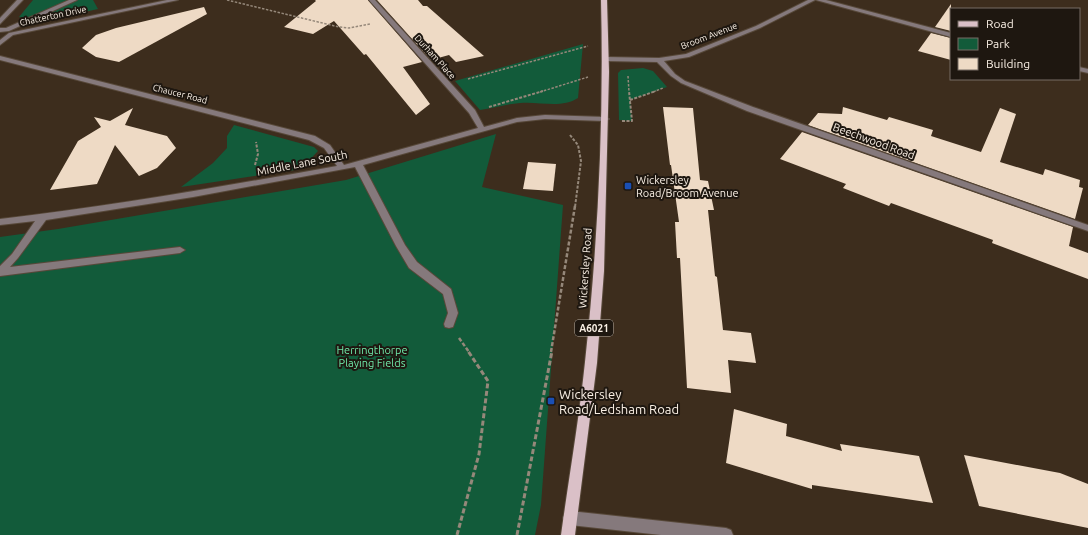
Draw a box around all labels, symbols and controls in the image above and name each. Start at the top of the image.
street label: Chatterton Drive [19,4,87,28]
legend [950,8,1080,80]
text: Road [986,17,1014,30]
street label: Broom Avenue [679,21,739,51]
street label: Durham Place [413,33,457,81]
text: Park [986,37,1010,50]
text: Building [986,57,1030,70]
street label: Chaucer Road [152,82,208,106]
street label: Beechwood Road [831,121,917,161]
street label: Middle Lane South [256,148,348,178]
place label: Wickersley Road/Broom Avenue [636,174,739,199]
marker: Wickersley Road/Broom Avenue [623,181,633,191]
street label: Wickersley Road [576,227,594,309]
road number: A6021 [575,320,613,336]
park label: Herringthorpe Playing Fields [336,344,408,369]
place label: Wickersley Road/Ledsham Road [559,387,679,416]
marker: Wickersley Road/Ledsham Road [546,396,556,406]

